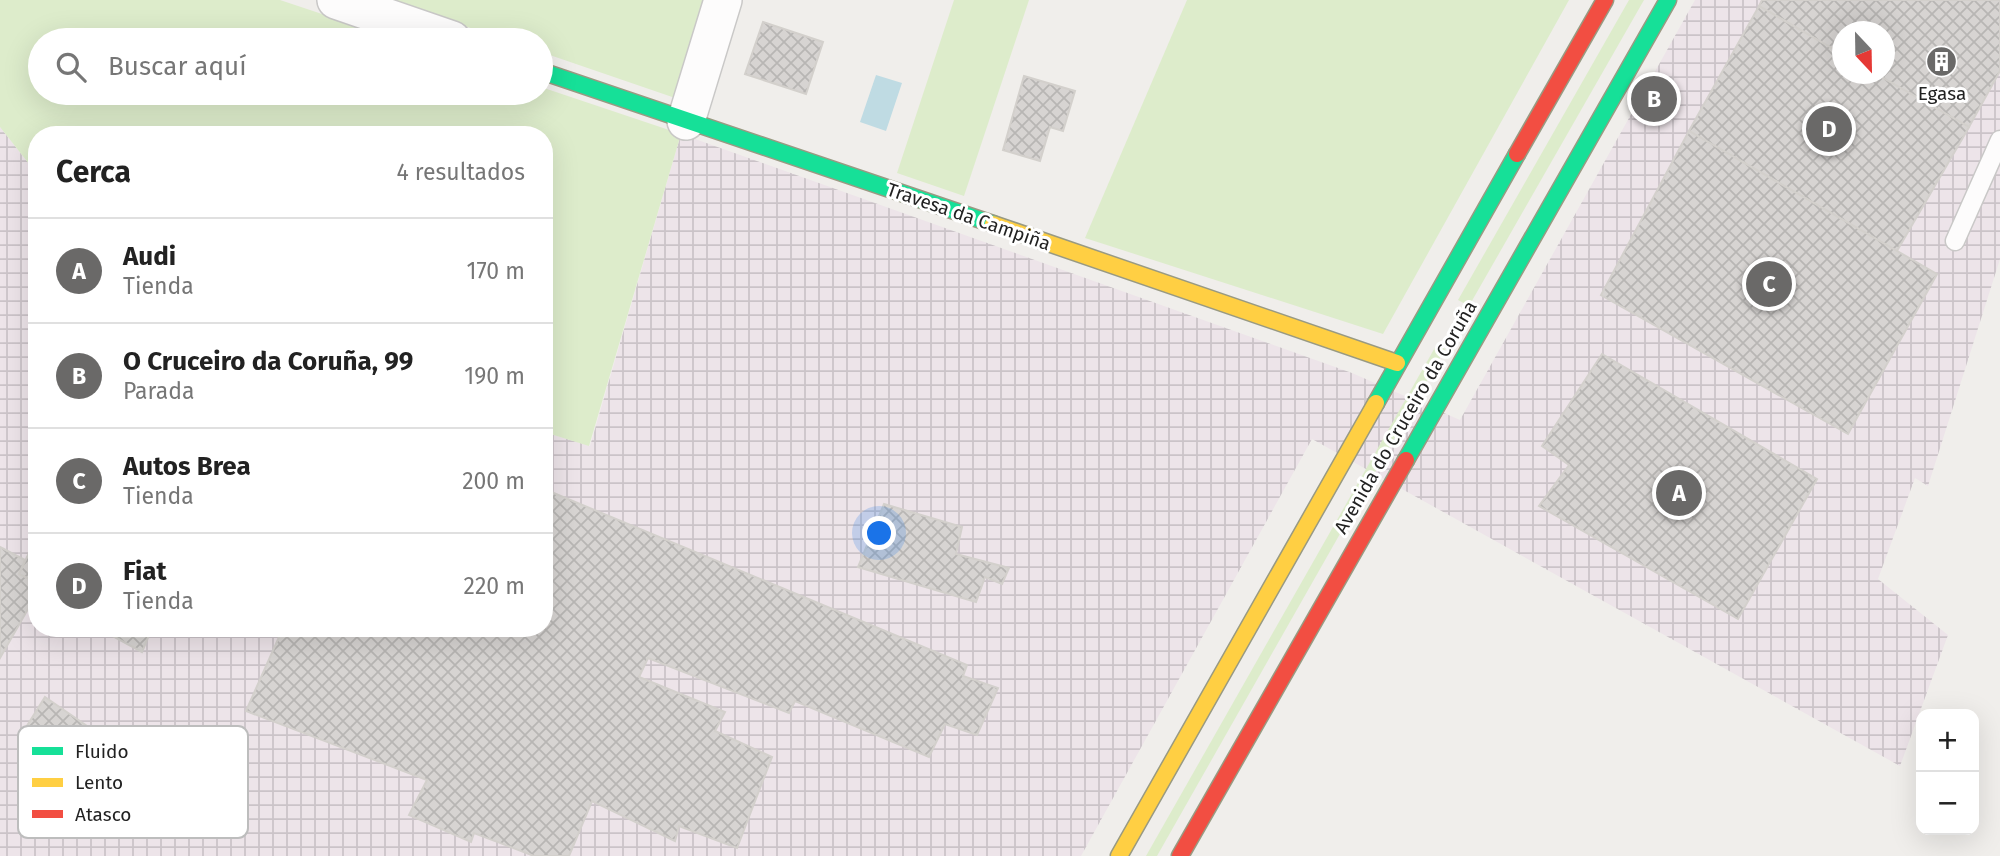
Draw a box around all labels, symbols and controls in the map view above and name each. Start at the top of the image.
north arrow [1832,21,1895,84]
search box [28,28,553,105]
building icon: Egasa [1925,45,1959,79]
icon: search [52,48,90,86]
text: Buscar aquí [108,51,246,82]
pin: B [1631,73,1677,125]
place label: Egasa [1918,82,1966,105]
pin: D [1806,103,1852,155]
text: Cerca [56,154,131,190]
text: 4 resultados [396,158,525,186]
street label: Travesa da Campiña [884,178,1054,255]
text: Audi [123,241,176,272]
text: A [72,257,86,285]
text: 170 m [466,257,525,285]
pin: C [1746,258,1792,310]
text: Tienda [123,272,194,300]
street label: Avenida do Cruceiro da Coruña [1329,297,1482,538]
text: O Cruceiro da Coruña, 99 [123,346,413,377]
text: B [72,362,86,390]
text: 190 m [464,362,525,390]
text: Parada [123,377,194,405]
text: Autos Brea [123,451,251,482]
text: C [72,467,86,495]
text: 200 m [462,467,525,495]
pin: A [1656,467,1702,519]
text: Tienda [123,482,194,510]
your location [862,516,896,550]
text: Fiat [123,556,167,587]
text: D [72,572,86,600]
text: 220 m [464,572,525,600]
text: Tienda [123,587,194,615]
map controls [1916,709,1979,835]
button: + [1916,709,1979,772]
legend [18,726,248,838]
text: Fluido [75,740,129,763]
text: Lento [75,771,123,794]
button: − [1916,772,1979,835]
text: Atasco [75,803,131,826]

